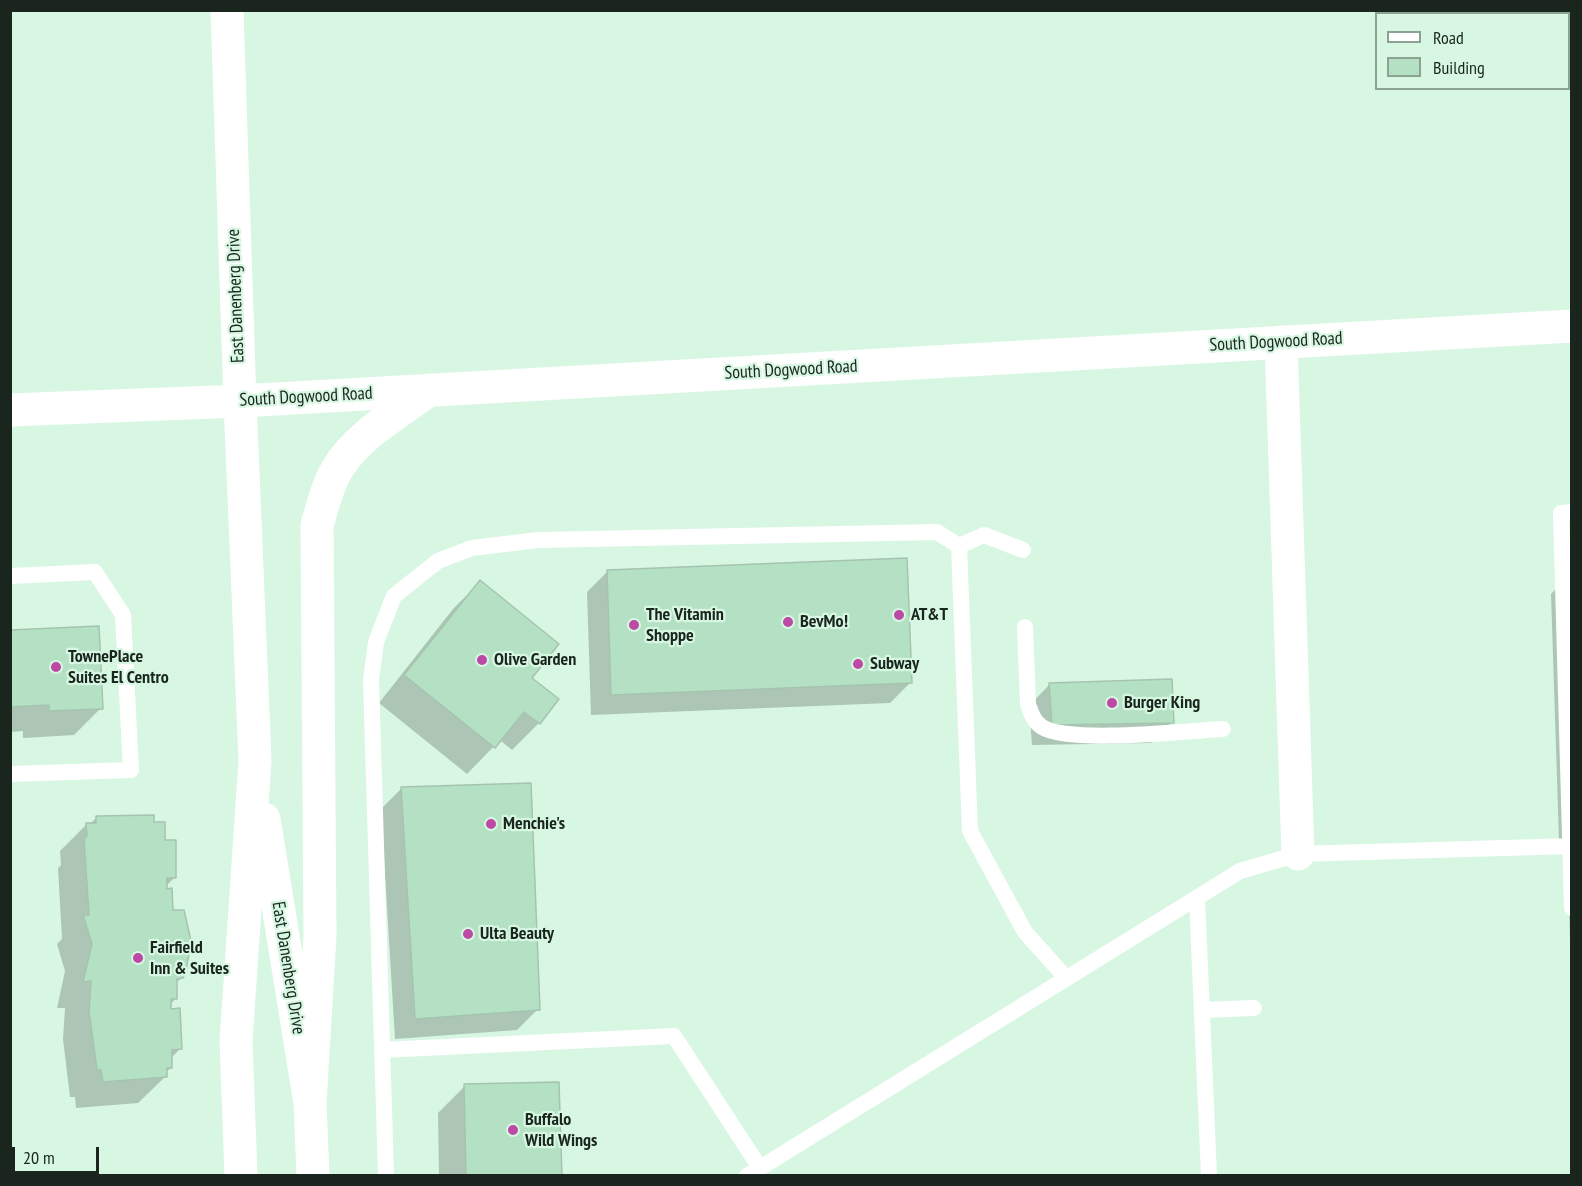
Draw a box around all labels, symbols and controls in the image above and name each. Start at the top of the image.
legend [1375,12,1570,90]
text: Road [1433,26,1464,49]
text: Building [1433,56,1485,79]
street label: East Danenberg Drive [223,229,249,363]
street label: South Dogwood Road [1209,328,1343,356]
street label: South Dogwood Road [724,356,858,384]
street label: South Dogwood Road [239,383,373,411]
place label: The Vitamin Shoppe [646,604,724,646]
place label: AT&T [911,604,948,626]
marker: AT&T [892,608,906,622]
place label: BevMo! [800,611,848,633]
marker: BevMo! [781,615,795,629]
marker: The Vitamin Shoppe [627,618,641,632]
place label: TownePlace Suites El Centro [68,646,169,688]
place label: Olive Garden [494,649,576,671]
marker: Olive Garden [475,653,489,667]
place label: Subway [870,653,919,675]
marker: Subway [851,657,865,671]
marker: TownePlace Suites El Centro [49,660,63,674]
place label: Burger King [1124,692,1200,714]
marker: Burger King [1105,696,1119,710]
place label: Menchie's [503,813,565,835]
marker: Menchie's [484,817,498,831]
street label: East Danenberg Drive [267,900,309,1036]
place label: Ulta Beauty [480,923,554,945]
marker: Ulta Beauty [461,927,475,941]
place label: Fairfield Inn & Suites [150,937,229,980]
marker: Fairfield Inn & Suites [131,951,145,965]
place label: Buffalo Wild Wings [525,1109,597,1152]
marker: Buffalo Wild Wings [506,1123,520,1137]
scale bar [15,1135,102,1173]
text: 20 m [23,1146,55,1169]

